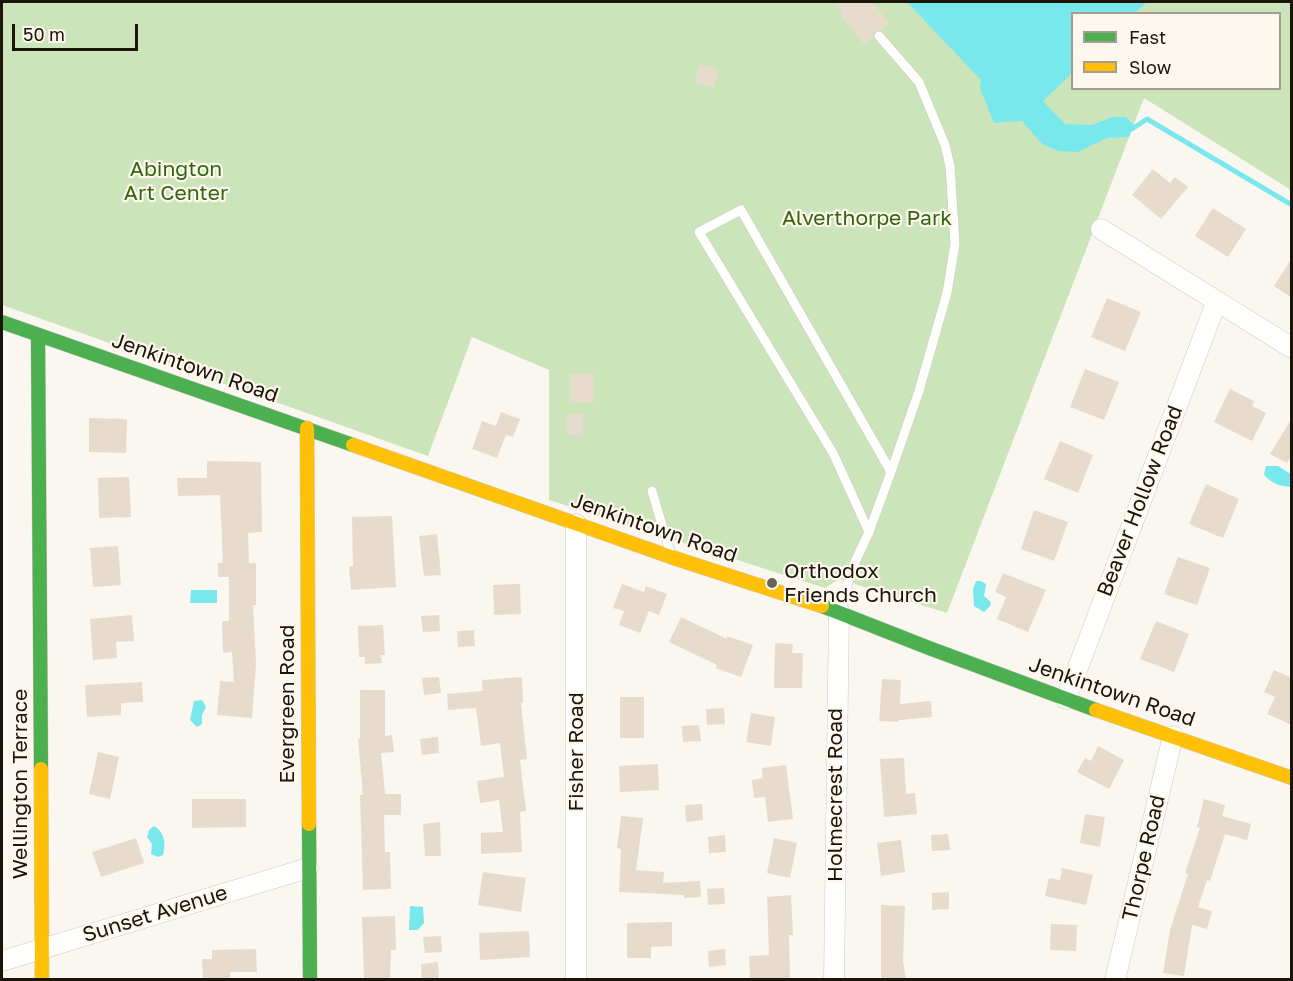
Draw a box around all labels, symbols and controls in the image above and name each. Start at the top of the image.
scale bar [15,12,141,50]
legend [1071,12,1281,90]
text: 50 m [23,23,65,45]
text: Fast [1129,26,1166,48]
text: Slow [1129,56,1171,78]
park label: Abington Art Center [124,156,228,206]
park label: Alverthorpe Park [782,205,952,231]
street label: Jenkintown Road [108,328,282,408]
street label: Beaver Hollow Road [1092,402,1188,600]
street label: Jenkintown Road [567,488,741,568]
place label: Orthodox Friends Church [784,558,937,608]
marker: Orthodox Friends Church [765,576,779,590]
street label: Evergreen Road [274,625,300,783]
street label: Jenkintown Road [1025,652,1199,732]
street label: Wellington Terrace [7,689,33,879]
street label: Fisher Road [563,692,589,812]
street label: Holmecrest Road [822,708,848,882]
street label: Thorpe Road [1117,793,1171,923]
street label: Sunset Avenue [80,880,230,948]

